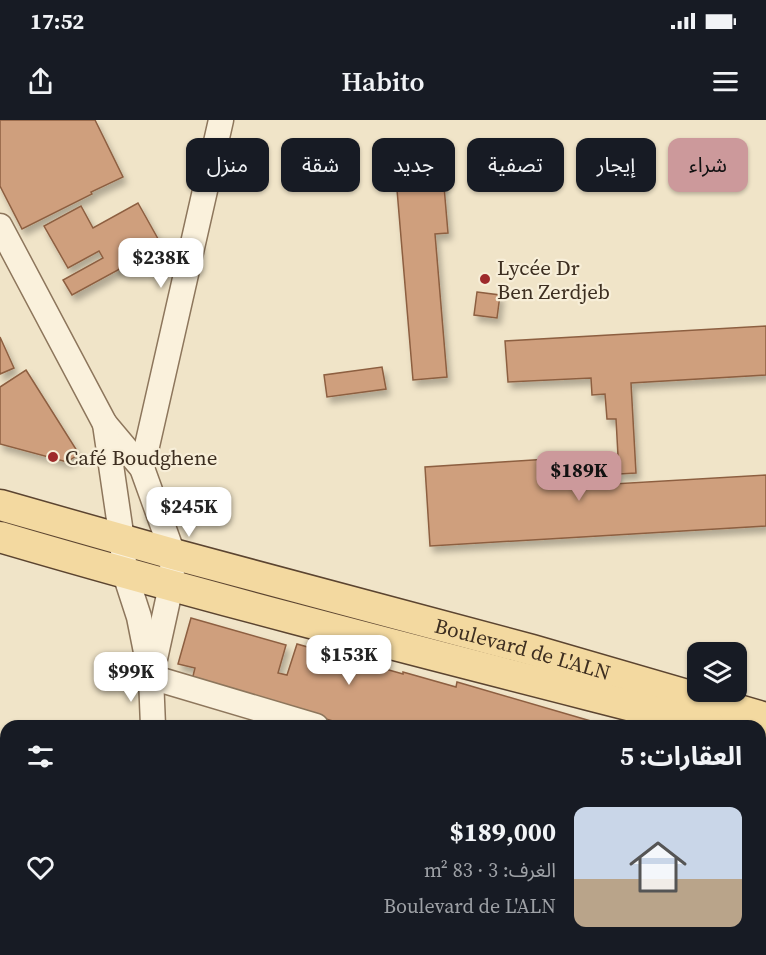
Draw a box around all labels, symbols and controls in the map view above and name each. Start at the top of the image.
text: 17:52 [30,6,84,36]
text: Habito [342,63,424,100]
icon: share [24,65,57,98]
icon: menu [709,65,742,98]
chip: منزل [186,138,269,192]
chip: شقة [281,138,360,192]
chip: جديد [372,138,455,192]
chip: تصفية [467,138,564,192]
chip: إيجار [576,138,656,192]
chip: شراء [668,138,748,192]
pin: $238K [119,238,203,289]
text: $238K [132,243,190,271]
place label: Lycée Dr Ben Zerdjeb [497,253,610,306]
marker: Lycée Dr Ben Zerdjeb [478,272,492,286]
place label: Café Boudghene [65,443,217,472]
marker: Café Boudghene [46,450,60,464]
pin: $189K [537,451,621,502]
text: $189K [550,456,608,484]
pin: $245K [147,487,231,538]
text: $245K [160,492,218,520]
street label: Boulevard de L'ALN [432,610,614,687]
pin: $153K [307,635,391,686]
text: $153K [320,640,378,668]
map controls [687,642,747,702]
button: layers [687,642,747,702]
pin: $99K [95,652,167,703]
text: $99K [108,657,154,685]
text: العقارات: 5 [620,738,742,774]
icon: filters [24,740,57,773]
text: $189,000 [450,814,556,850]
icon: home [622,831,694,903]
icon: heart [24,851,57,884]
text: الغرف: 3 · 83 m² [424,856,556,884]
text: Boulevard de L'ALN [384,892,556,920]

